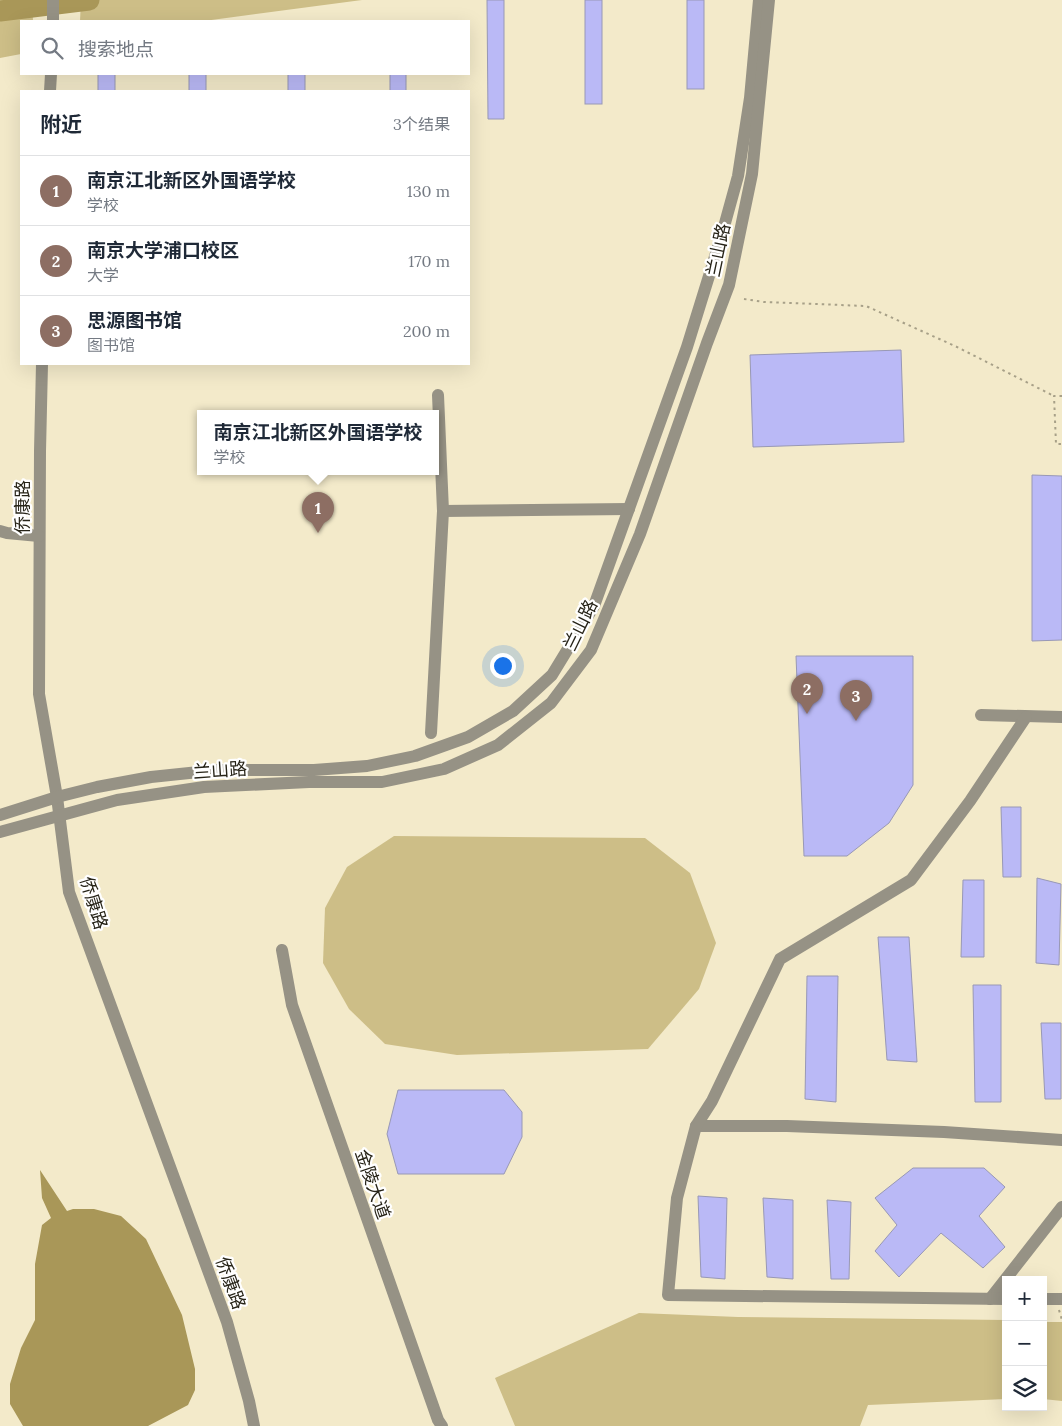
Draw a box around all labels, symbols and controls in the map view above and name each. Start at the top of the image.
search box [20,20,470,75]
icon: search [38,34,66,62]
text: 搜索地点 [78,37,154,61]
text: 附近 [40,111,82,138]
text: 3个结果 [393,114,450,134]
text: 南京江北新区外国语学校 [87,168,296,192]
text: 1 [53,181,59,201]
text: 130 m [407,181,450,201]
text: 学校 [87,195,119,215]
street label: 兰山路 [701,221,735,279]
text: 南京大学浦口校区 [87,238,239,262]
text: 2 [52,251,60,271]
text: 170 m [408,251,450,271]
text: 大学 [87,265,119,285]
text: 思源图书馆 [87,308,182,332]
text: 3 [52,321,60,341]
text: 200 m [403,321,450,341]
text: 图书馆 [87,335,135,355]
popup [197,410,439,475]
text: 南京江北新区外国语学校 [213,420,423,444]
text: 学校 [213,447,246,467]
street label: 侨康路 [11,480,34,534]
pin: 1 [302,492,334,533]
street label: 兰山路 [558,596,602,654]
your location [490,653,516,679]
pin: 2 [791,673,823,714]
pin: 3 [840,680,872,721]
street label: 兰山路 [192,757,248,783]
street label: 侨康路 [75,874,113,932]
street label: 金陵大道 [350,1146,396,1222]
street label: 侨康路 [211,1254,251,1312]
map controls [1002,1276,1047,1411]
button: + [1002,1276,1047,1321]
button: − [1002,1321,1047,1366]
button: layers [1002,1366,1047,1411]

